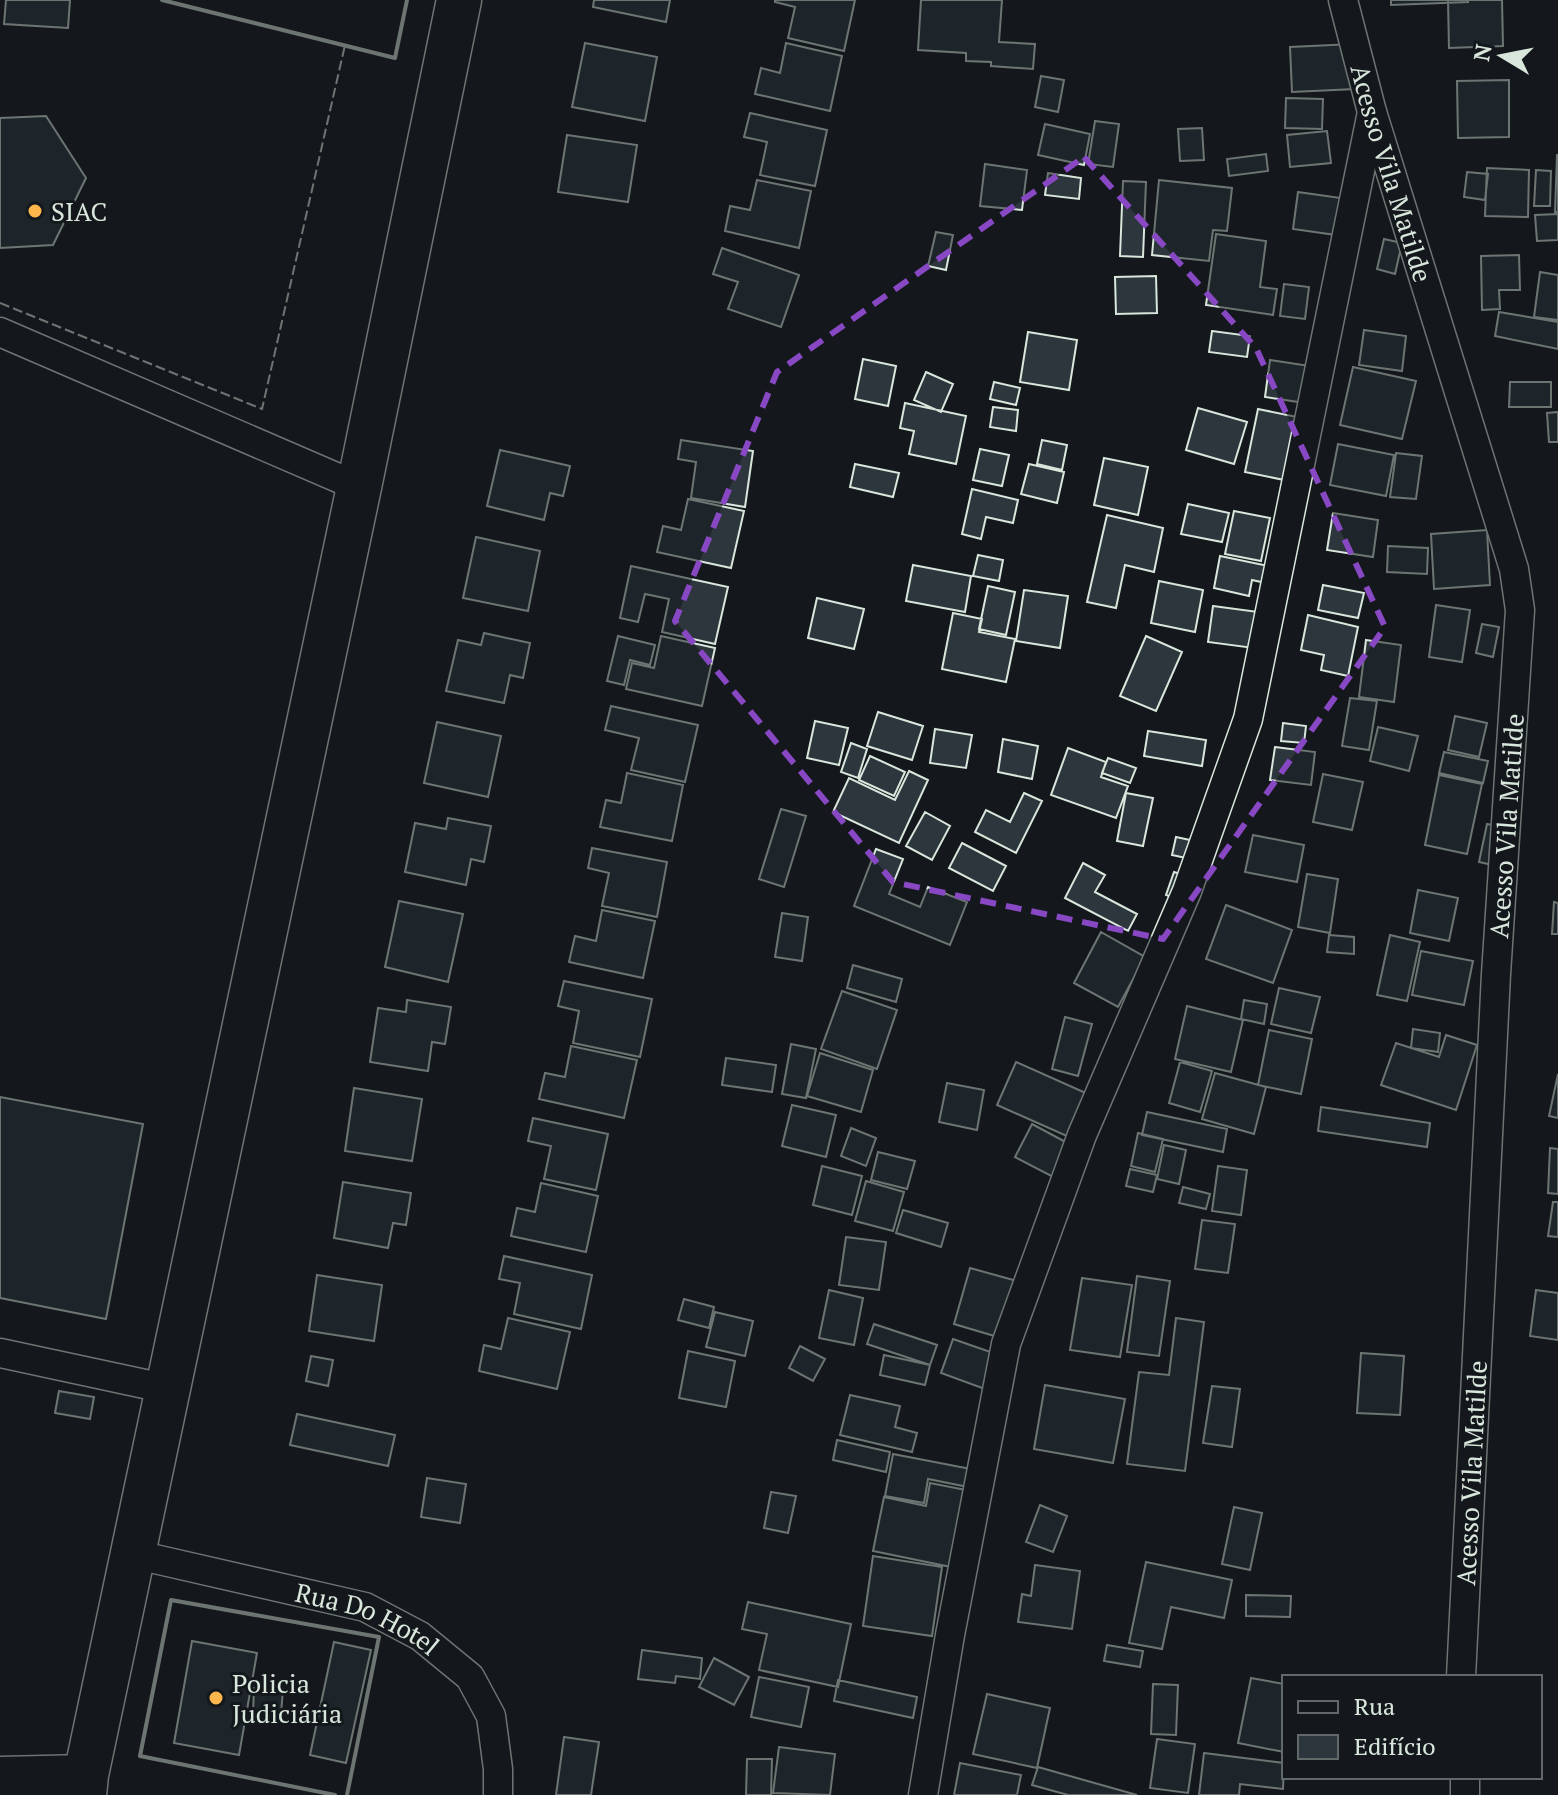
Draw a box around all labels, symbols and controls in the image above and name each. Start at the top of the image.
north arrow [1462,16,1542,96]
text: N [1466,41,1498,63]
street label: Acesso Vila Matilde [1343,61,1441,286]
place label: SIAC [51,194,107,228]
marker: SIAC [26,202,44,220]
street label: Acesso Vila Matilde [1481,712,1531,940]
street label: Acesso Vila Matilde [1448,1360,1494,1586]
street label: Rua Do Hotel [292,1575,447,1662]
place label: Policia Judiciária [232,1666,342,1730]
legend [1282,1675,1542,1779]
marker: Policia Judiciária [207,1689,225,1707]
text: Rua [1354,1690,1395,1722]
text: Edifício [1354,1730,1436,1762]

